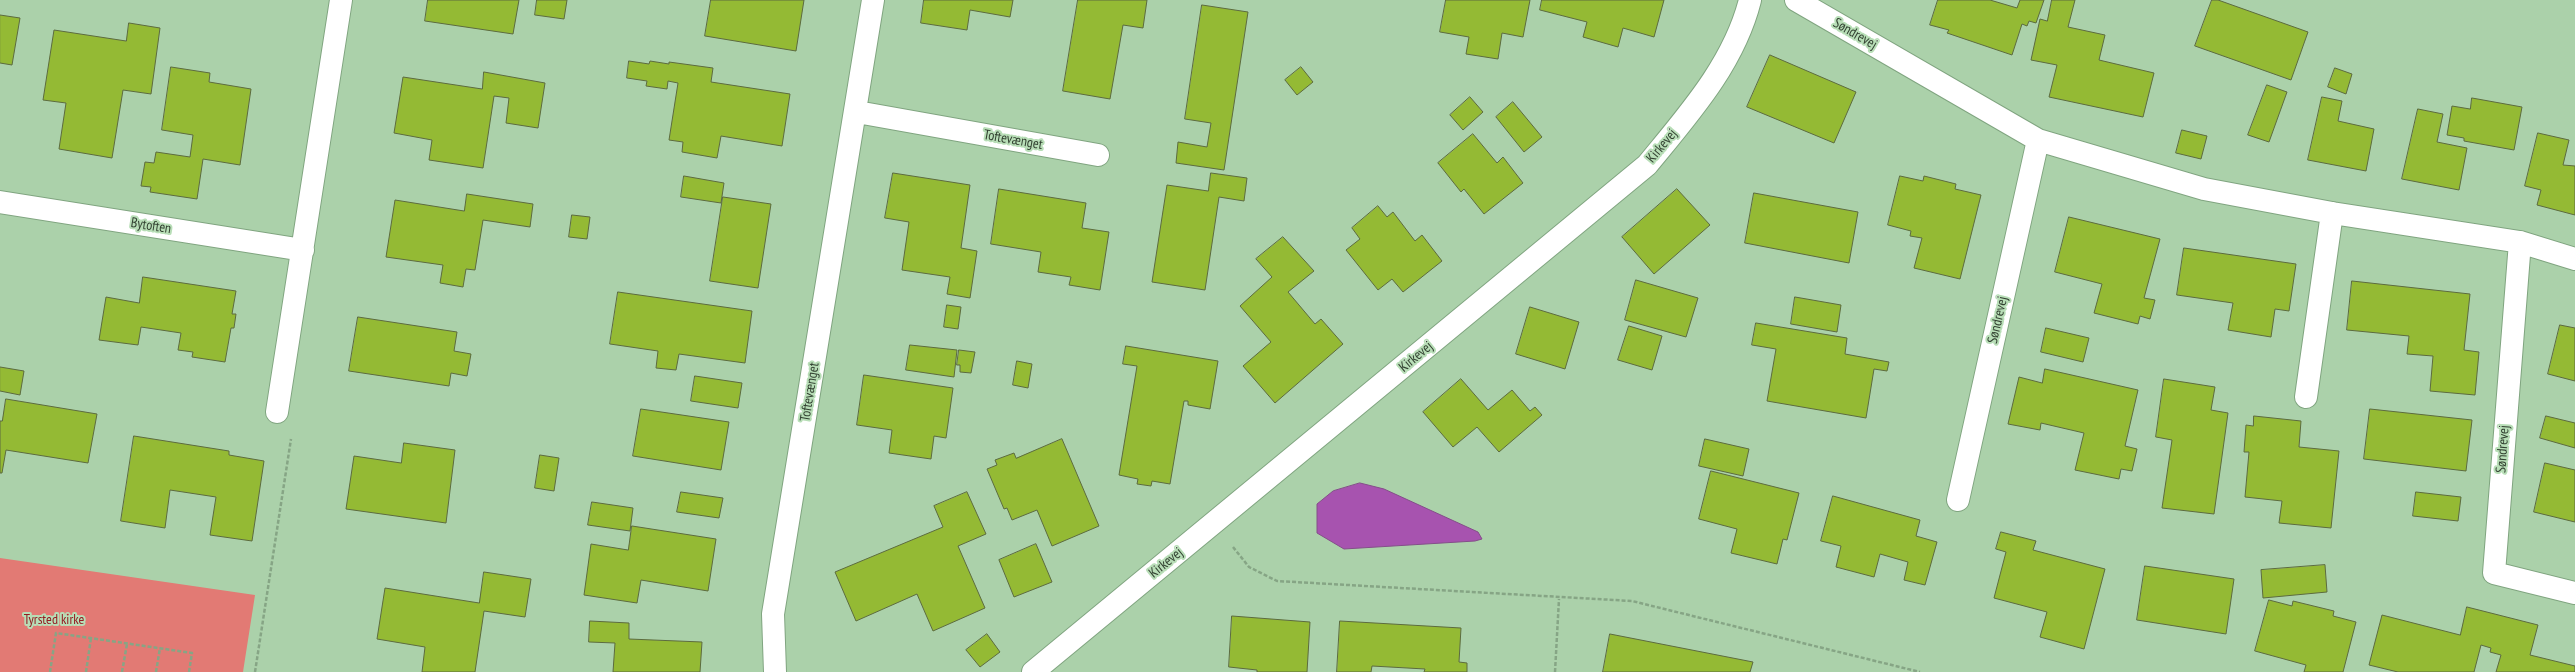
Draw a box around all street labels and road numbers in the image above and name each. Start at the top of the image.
street label: Søndrevej [1830,15,1880,53]
street label: Kirkevej [1643,126,1681,166]
street label: Toftevænget [982,127,1044,153]
street label: Bytoften [130,215,172,237]
street label: Søndrevej [1984,295,2012,345]
street label: Kirkevej [1396,338,1436,376]
street label: Toftevænget [797,361,823,423]
street label: Søndrevej [2493,425,2513,473]
street label: Kirkevej [1146,544,1186,582]

